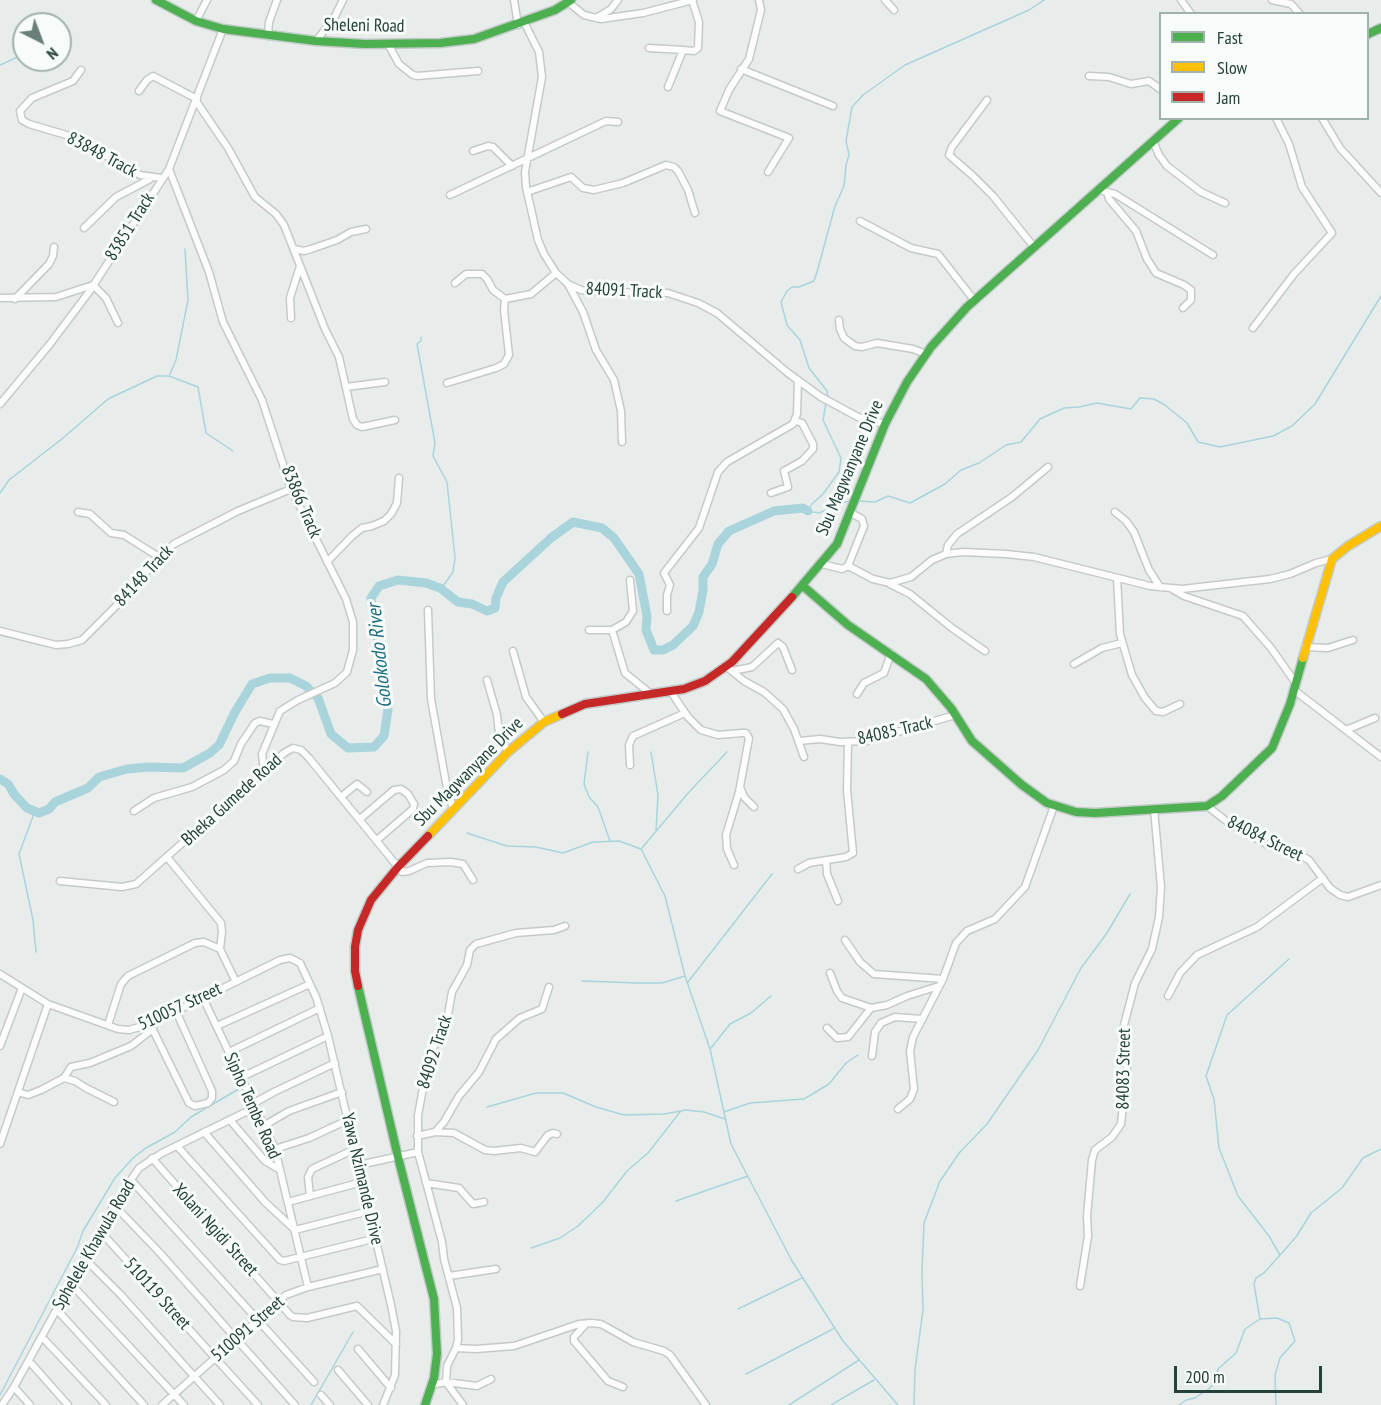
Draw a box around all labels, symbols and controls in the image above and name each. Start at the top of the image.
north arrow [12,12,72,72]
legend [1159,12,1369,120]
street label: Sheleni Road [323,14,405,38]
text: Fast [1217,26,1243,49]
text: N [43,44,63,64]
text: Slow [1217,56,1247,79]
text: Jam [1217,86,1240,109]
street label: 83848 Track [63,128,141,182]
street label: 83851 Track [101,189,159,265]
street label: 84091 Track [585,278,663,304]
street label: Sbu Magwanyane Drive [812,397,888,539]
street label: 83866 Track [276,463,326,541]
street label: 84148 Track [110,541,178,611]
water label: Golokodo River [363,603,397,709]
street label: 84085 Track [855,712,935,750]
street label: Sbu Magwanyane Drive [410,713,528,831]
street label: Bheka Gumede Road [177,749,287,851]
street label: 84084 Street [1224,811,1306,867]
street label: 510057 Street [135,978,225,1036]
street label: 84092 Track [413,1012,457,1092]
street label: 84083 Street [1112,1028,1136,1110]
street label: Sipho Tembe Road [219,1050,285,1162]
street label: Yawa Nzimande Drive [336,1111,388,1247]
street label: Sphelele Khawula Road [48,1176,140,1314]
street label: Xolani Ngidi Street [168,1179,262,1281]
street label: 510119 Street [119,1253,195,1335]
street label: 510091 Street [207,1291,289,1367]
scale bar [1177,1354,1326,1392]
text: 200 m [1185,1365,1225,1388]

